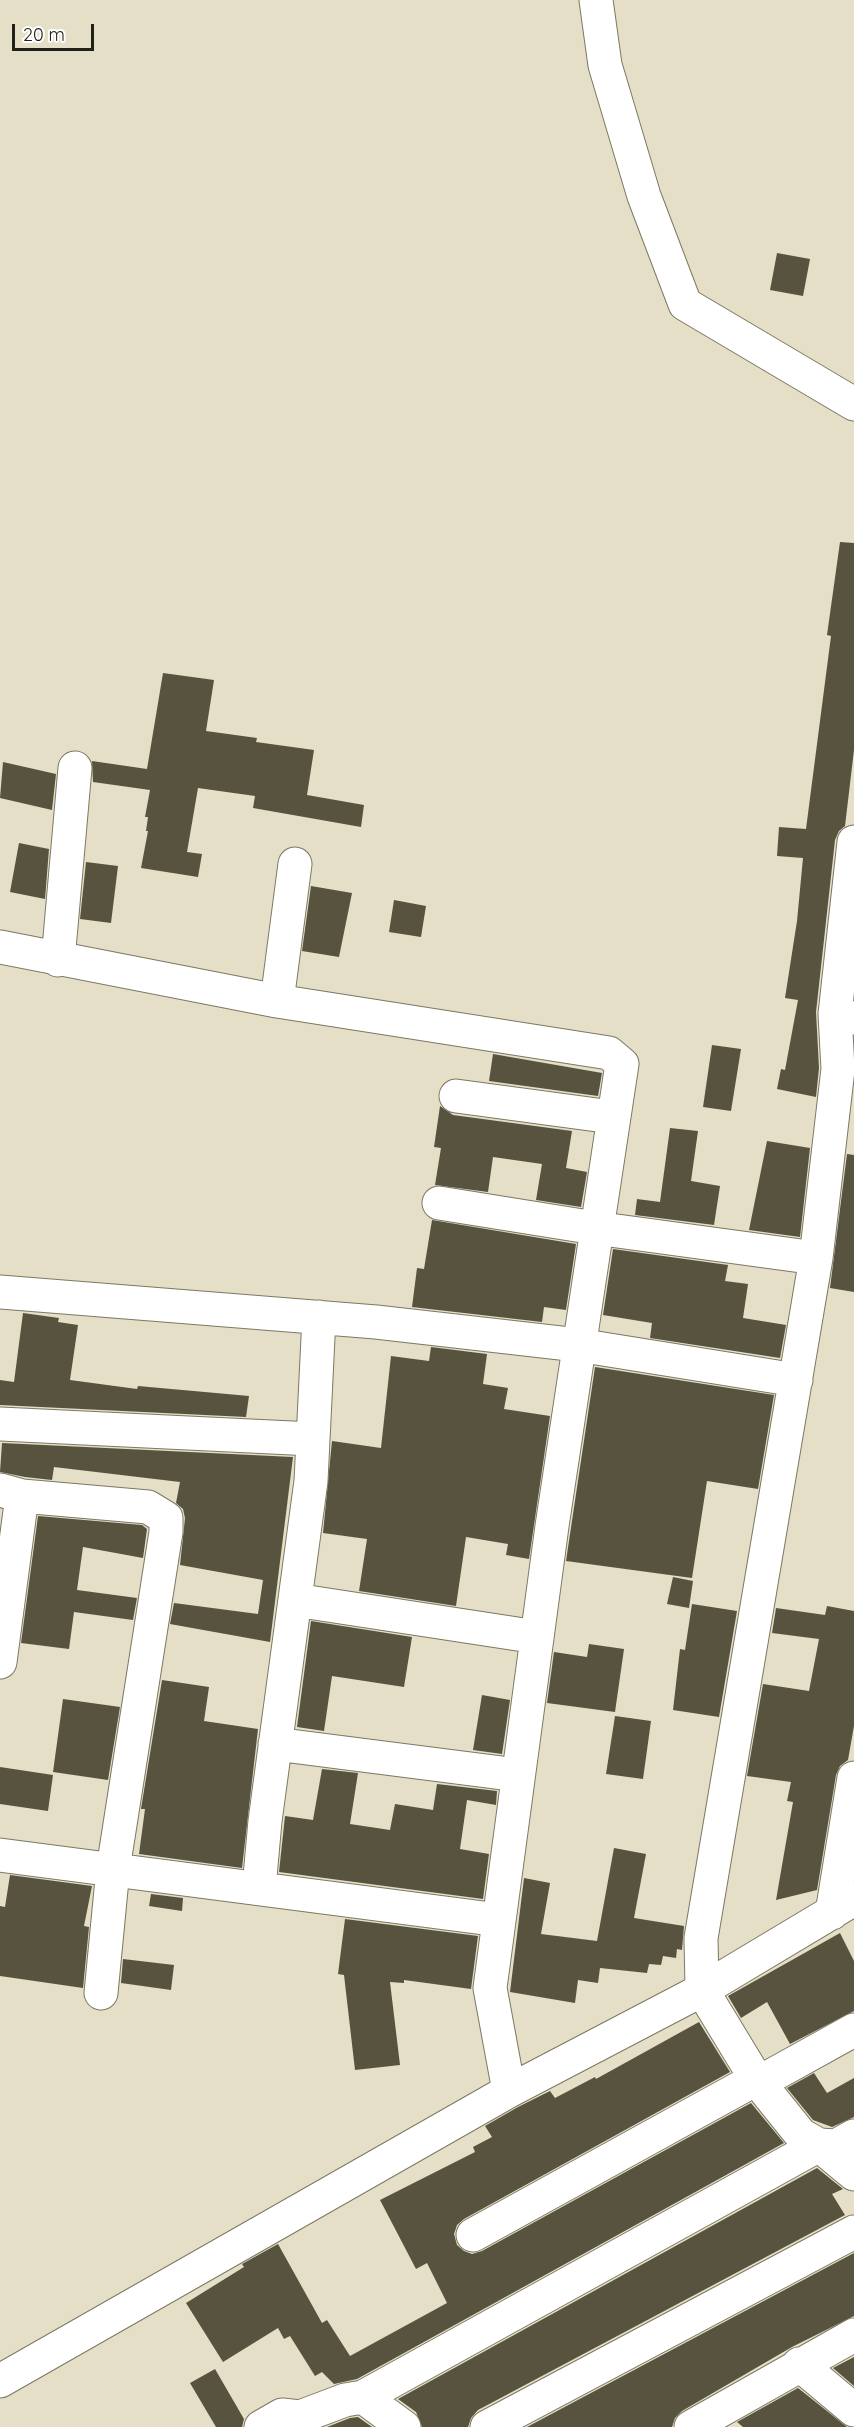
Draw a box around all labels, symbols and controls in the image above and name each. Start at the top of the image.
scale bar [15,12,98,50]
text: 20 m [23,23,65,46]

